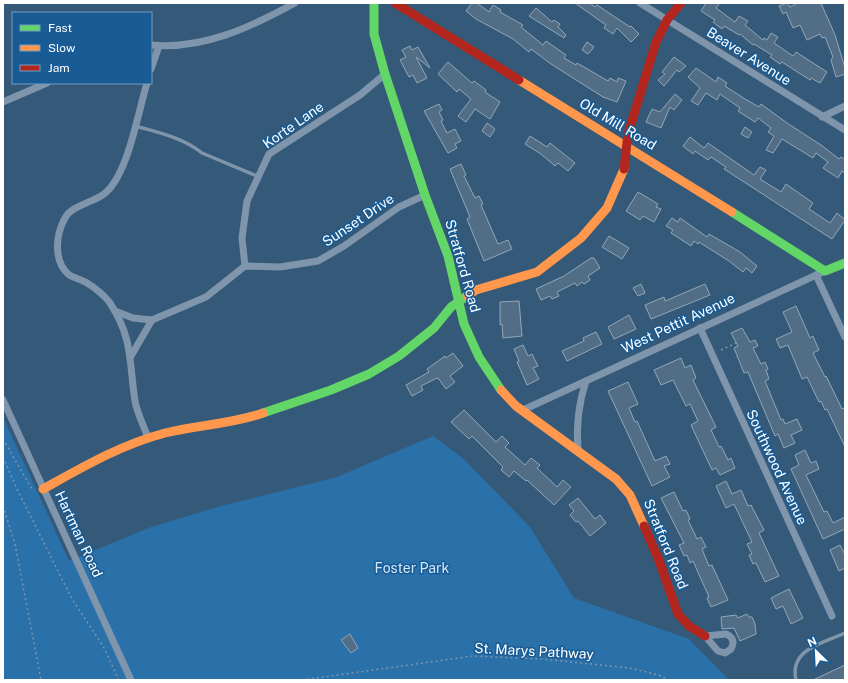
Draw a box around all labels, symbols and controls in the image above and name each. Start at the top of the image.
legend [12,12,152,84]
text: Fast [48,21,73,35]
street label: Beaver Avenue [704,24,794,88]
text: Slow [48,41,76,55]
text: Jam [48,61,70,75]
street label: Old Mill Road [577,95,659,153]
street label: Korte Lane [260,98,326,152]
street label: Sunset Drive [319,190,397,250]
street label: Stratford Road [442,218,484,314]
street label: West Pettit Avenue [619,290,737,356]
street label: Southwood Avenue [743,407,811,527]
street label: Hartman Road [52,488,106,580]
street label: Stratford Road [641,497,691,591]
park label: Foster Park [375,560,450,576]
north arrow [796,631,836,671]
text: N [806,635,818,649]
street label: St. Marys Pathway [474,640,595,662]

